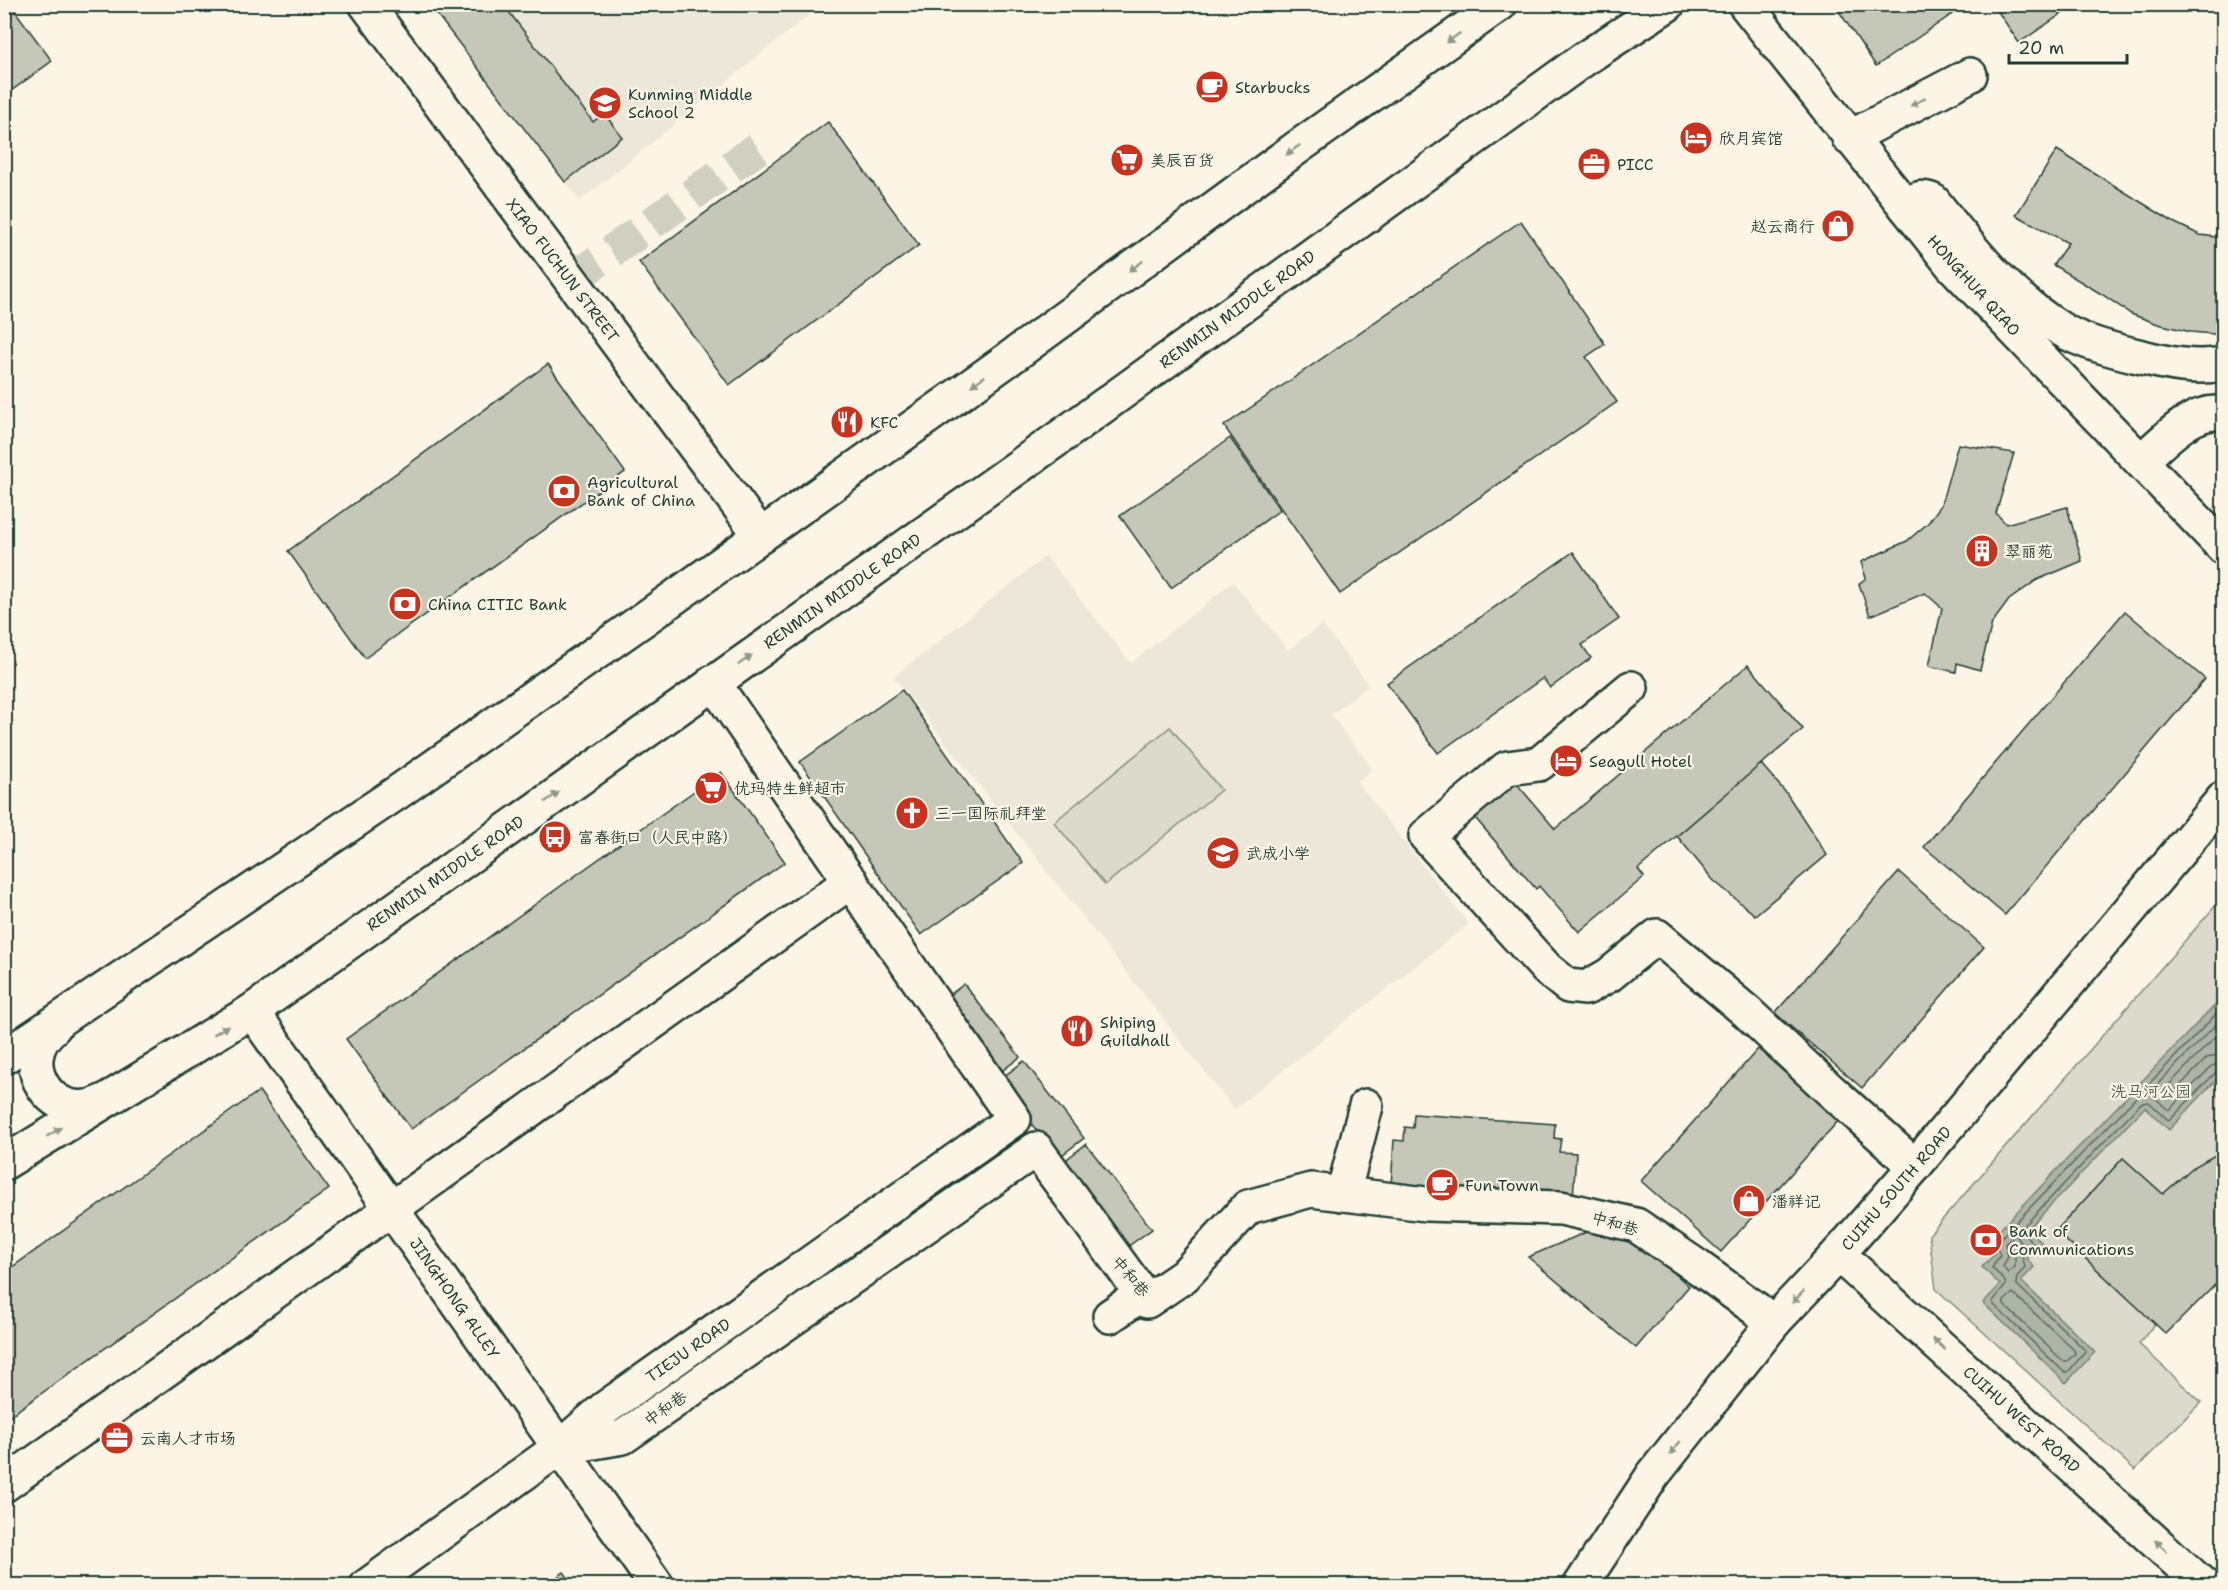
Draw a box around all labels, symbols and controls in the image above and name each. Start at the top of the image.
scale bar [2009,27,2128,65]
one-way arrow [1445,32,1461,44]
text: 20 m [2018,36,2064,60]
cafe icon: Starbucks [1194,69,1230,105]
place label: Starbucks [1235,77,1311,98]
place label: Kunming Middle School 2 [628,84,753,123]
school or university icon: Kunming Middle School 2 [587,85,623,121]
one-way arrow [1909,97,1926,107]
hotel icon: 欣月宾馆 [1678,120,1714,156]
place label: 欣月宾馆 [1719,128,1783,149]
supermarket icon: 美辰百货 [1109,142,1145,178]
one-way arrow [1286,144,1301,156]
office icon: PICC [1576,146,1612,182]
place label: 美辰百货 [1150,150,1214,171]
place label: PICC [1617,154,1654,175]
street label: XIAO FUCHUN STREET [502,194,624,347]
shop icon: 赵云商行 [1820,208,1856,244]
place label: 赵云商行 [1751,216,1815,237]
street label: HONGHUA QIAO [1923,230,2025,340]
street label: RENMIN MIDDLE ROAD [1155,246,1320,373]
one-way arrow [1128,259,1143,271]
one-way arrow [971,375,987,387]
restaurant icon: KFC [829,404,865,440]
place label: KFC [870,412,899,433]
place label: Agricultural Bank of China [587,472,695,511]
bank icon: Agricultural Bank of China [546,473,582,509]
street label: RENMIN MIDDLE ROAD [759,529,925,654]
building icon: 翠丽苑 [1964,533,2000,569]
place label: 翠丽苑 [2005,541,2053,562]
bank icon: China CITIC Bank [387,586,423,622]
place label: China CITIC Bank [428,594,567,615]
one-way arrow [736,654,752,666]
hotel icon: Seagull Hotel [1548,743,1584,779]
place label: Seagull Hotel [1589,751,1692,772]
supermarket icon: 优玛特生鲜超市 [693,770,729,806]
place label: 优玛特生鲜超市 [734,778,846,799]
one-way arrow [543,791,559,803]
church icon: 三一国际礼拜堂 [894,795,930,831]
place label: 三一国际礼拜堂 [935,803,1047,824]
street label: RENMIN MIDDLE ROAD [362,811,528,936]
bus stop icon: 富春街口（人民中路） [537,819,573,855]
place label: 富春街口（人民中路） [578,827,738,848]
school or university icon: 武成小学 [1205,835,1241,871]
place label: 武成小学 [1246,843,1310,864]
place label: Shiping Guildhall [1100,1012,1170,1051]
restaurant icon: Shiping Guildhall [1059,1013,1095,1049]
one-way arrow [212,1025,229,1036]
park label: 洗马河公园 [2111,1081,2191,1102]
street label: CUIHU SOUTH ROAD [1837,1122,1956,1255]
one-way arrow [46,1127,62,1138]
cafe icon: Fun Town [1424,1167,1460,1203]
place label: Fun Town [1465,1175,1539,1196]
shop icon: 潘祥记 [1731,1183,1767,1219]
place label: 潘祥记 [1772,1191,1820,1212]
street label: 中和巷 [1589,1206,1641,1241]
place label: Bank of Communications [2009,1221,2134,1260]
bank icon: Bank of Communications [1968,1222,2004,1258]
street label: JINGHONG ALLEY [405,1234,504,1363]
street label: 中和巷 [1107,1251,1154,1301]
one-way arrow [1791,1289,1805,1304]
street label: TIEJU ROAD [642,1313,735,1387]
one-way arrow [1931,1337,1946,1351]
street label: CUIHU WEST ROAD [1959,1361,2085,1478]
street label: 中和巷 [640,1386,691,1431]
office icon: 云南人才市场 [99,1420,135,1456]
place label: 云南人才市场 [140,1428,236,1449]
one-way arrow [1668,1440,1681,1456]
one-way arrow [2153,1539,2168,1553]

